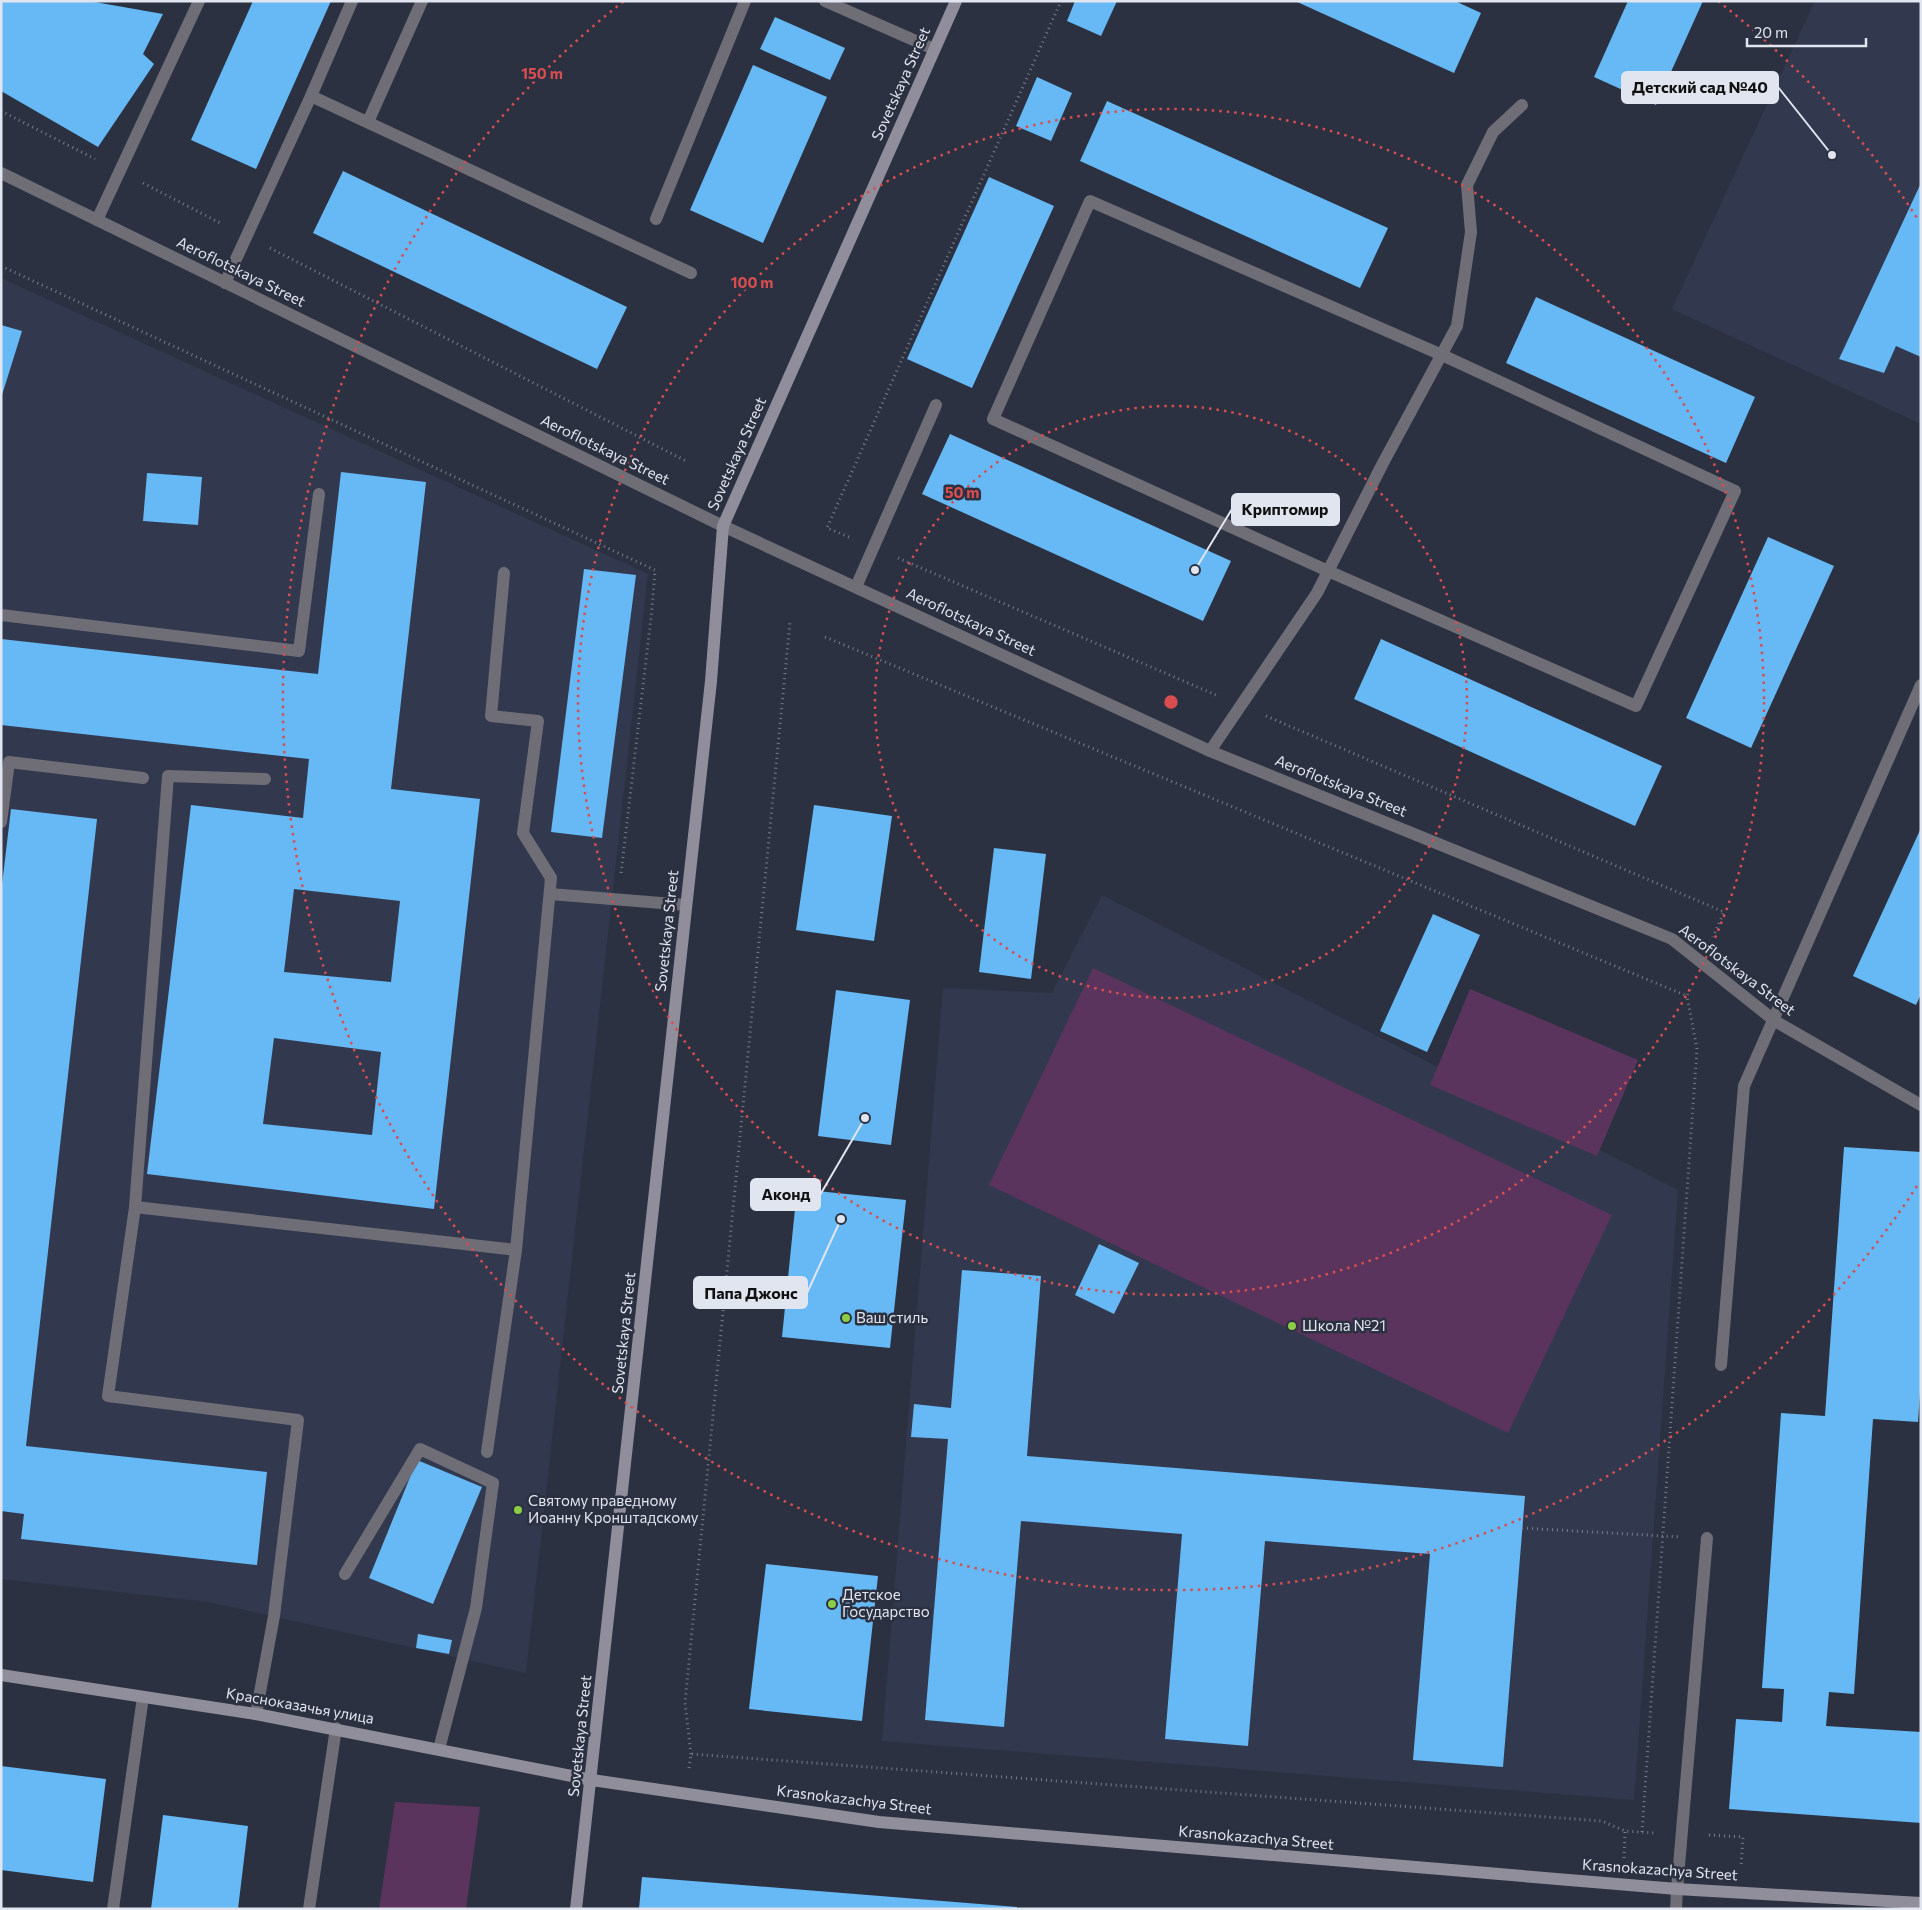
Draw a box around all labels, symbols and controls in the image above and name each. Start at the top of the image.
scale bar [1747,15,1866,47]
text: 20 m [1754,23,1788,41]
street label: Sovetskaya Street [867,24,933,143]
text: 150 m [521,64,563,82]
callout: Детский сад №40 [1622,72,1778,103]
text: Детский сад №40 [1632,77,1768,96]
street label: Aeroflotskaya Street [174,232,309,310]
text: 100 m [731,273,773,291]
street label: Sovetskaya Street [703,394,769,513]
street label: Aeroflotskaya Street [538,410,673,488]
text: 50 m [945,483,979,501]
callout: Криптомир [1232,494,1339,525]
text: Криптомир [1242,499,1328,518]
street label: Aeroflotskaya Street [904,583,1039,659]
centre of rings [1162,693,1180,711]
street label: Aeroflotskaya Street [1273,750,1410,820]
street label: Sovetskaya Street [651,869,681,993]
street label: Aeroflotskaya Street [1676,920,1799,1019]
callout: Аконд [751,1179,820,1210]
text: Аконд [762,1184,811,1203]
street label: Sovetskaya Street [608,1271,638,1395]
callout: Папа Джонс [694,1277,807,1308]
text: Папа Джонс [704,1283,798,1302]
place label: Ваш стиль [856,1308,929,1326]
marker: Ваш стиль [840,1312,852,1324]
place label: Школа №21 [1302,1316,1386,1334]
marker: Школа №21 [1286,1320,1298,1332]
place label: Святому праведному Иоанну Кронштадскому [528,1491,699,1526]
marker: Святому праведному Иоанну Кронштадскому [512,1504,524,1516]
place label: Детское Государство [842,1585,930,1620]
marker: Детское Государство [826,1598,838,1610]
street label: Sovetskaya Street [564,1674,594,1798]
street label: Красноказачья улица [225,1683,376,1727]
street label: Krasnokazachya Street [776,1781,933,1817]
street label: Krasnokazachya Street [1178,1821,1335,1853]
street label: Krasnokazachya Street [1582,1855,1738,1883]

